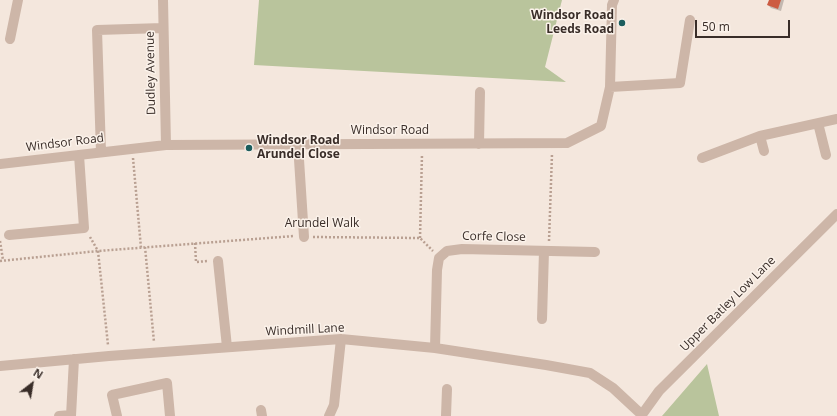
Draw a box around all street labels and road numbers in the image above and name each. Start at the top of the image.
street label: Dudley Avenue [143,31,159,115]
street label: Windsor Road [351,124,429,138]
street label: Windsor Road [25,131,105,155]
street label: Arundel Walk [285,217,359,231]
street label: Corfe Close [462,229,526,245]
street label: Upper Batley Low Lane [677,253,779,355]
street label: Windmill Lane [265,321,345,339]

